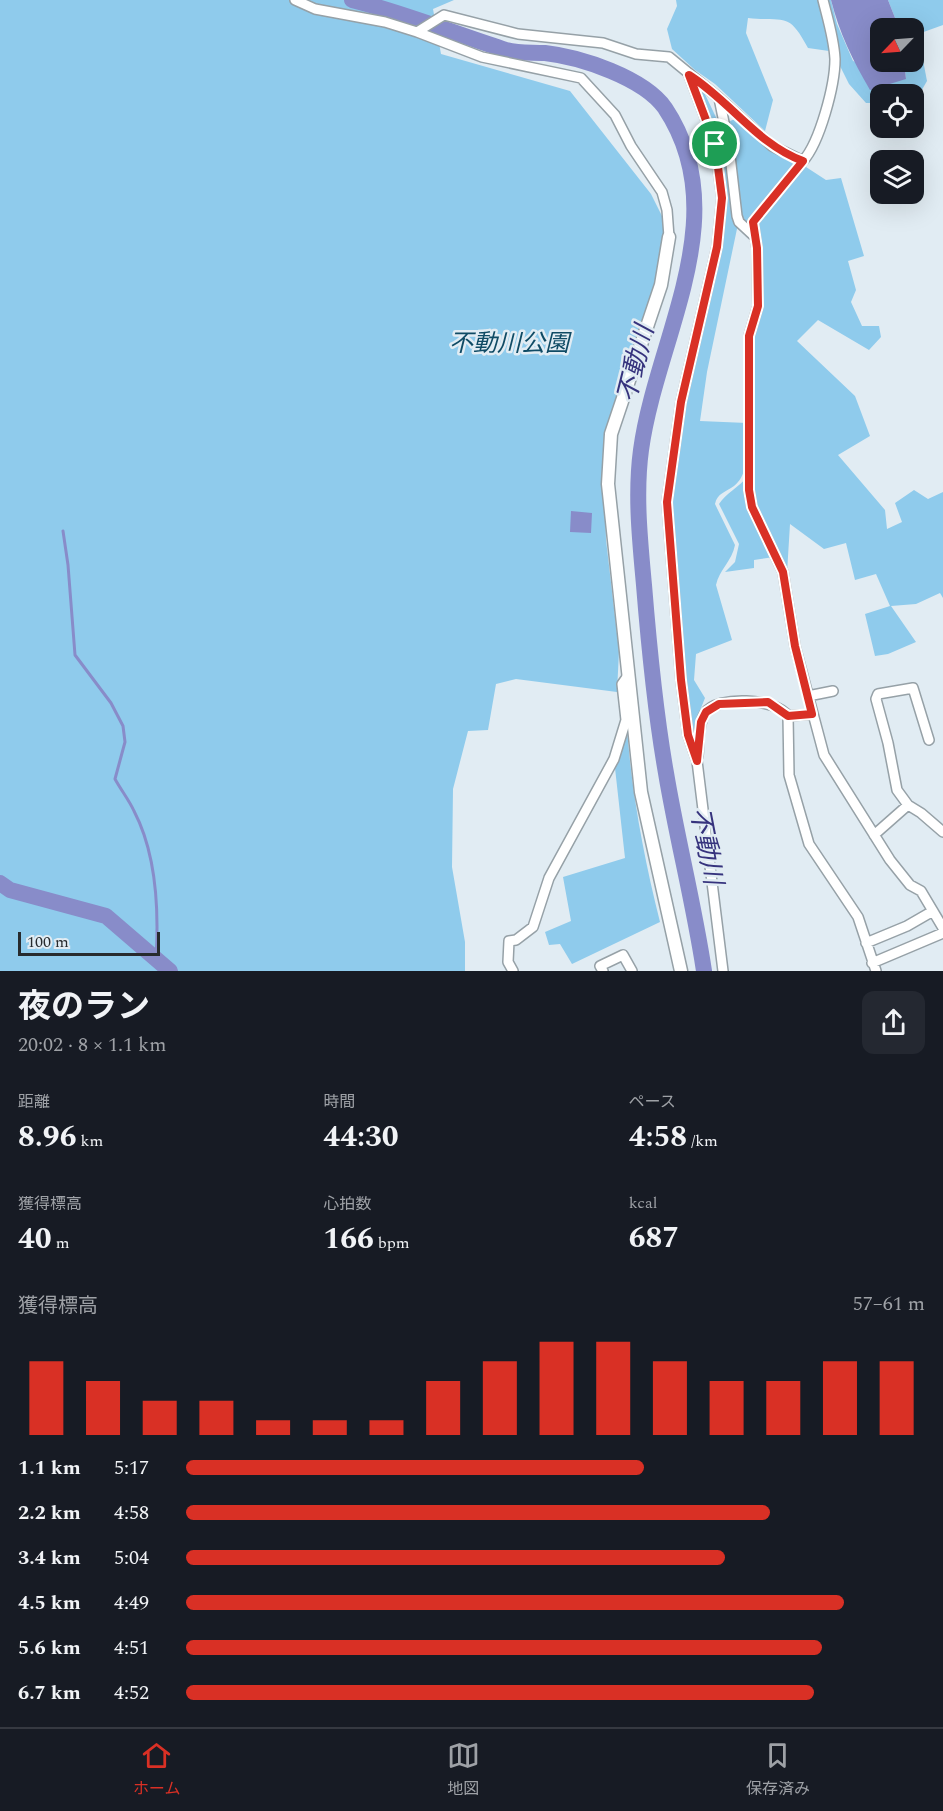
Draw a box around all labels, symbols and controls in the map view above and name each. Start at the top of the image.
north arrow [870,18,924,72]
map controls [870,18,924,204]
button: locate [870,84,924,138]
pin [689,118,740,169]
icon: arrive [698,127,731,160]
button: layers [870,150,924,204]
water label: 不動川 [607,318,666,407]
park label: 不動川公園 [449,326,572,362]
water label: 不動川 [679,804,734,891]
scale bar [18,929,160,956]
text: 100 m [27,930,69,954]
text: 夜のラン [18,982,150,1032]
button: share [862,991,925,1054]
text: 20:02 · 8 × 1.1 km [18,1030,166,1060]
text: 距離 [18,1090,50,1114]
text: 時間 [323,1090,355,1114]
text: ペース [629,1090,676,1114]
text: 8.96 [18,1114,77,1160]
text: 44:30 [323,1114,399,1160]
text: 4:58 [629,1114,687,1160]
text: km [77,1129,103,1153]
text: /km [687,1129,718,1153]
text: kcal [629,1191,657,1215]
text: 獲得標高 [18,1192,82,1216]
text: 心拍数 [323,1192,371,1216]
text: 687 [629,1215,679,1261]
text: 40 [18,1216,52,1262]
text: 166 [323,1216,374,1262]
text: m [52,1231,69,1255]
text: bpm [374,1231,410,1255]
text: 57–61 m [853,1289,925,1319]
text: 獲得標高 [18,1291,98,1321]
text: 1.1 km [18,1453,81,1483]
text: 5:17 [114,1453,149,1483]
text: 2.2 km [18,1498,81,1528]
text: 4:58 [114,1498,149,1528]
text: 3.4 km [18,1543,81,1573]
text: 5:04 [114,1543,149,1573]
text: 4.5 km [18,1588,81,1618]
text: 4:49 [114,1588,149,1618]
text: 5.6 km [18,1633,81,1663]
text: 4:51 [114,1633,149,1663]
text: 6.7 km [18,1678,81,1708]
text: 4:52 [114,1678,149,1708]
tab: ホーム [133,1739,181,1801]
tab: 地図 [447,1739,480,1801]
tab: 保存済み [746,1739,810,1801]

